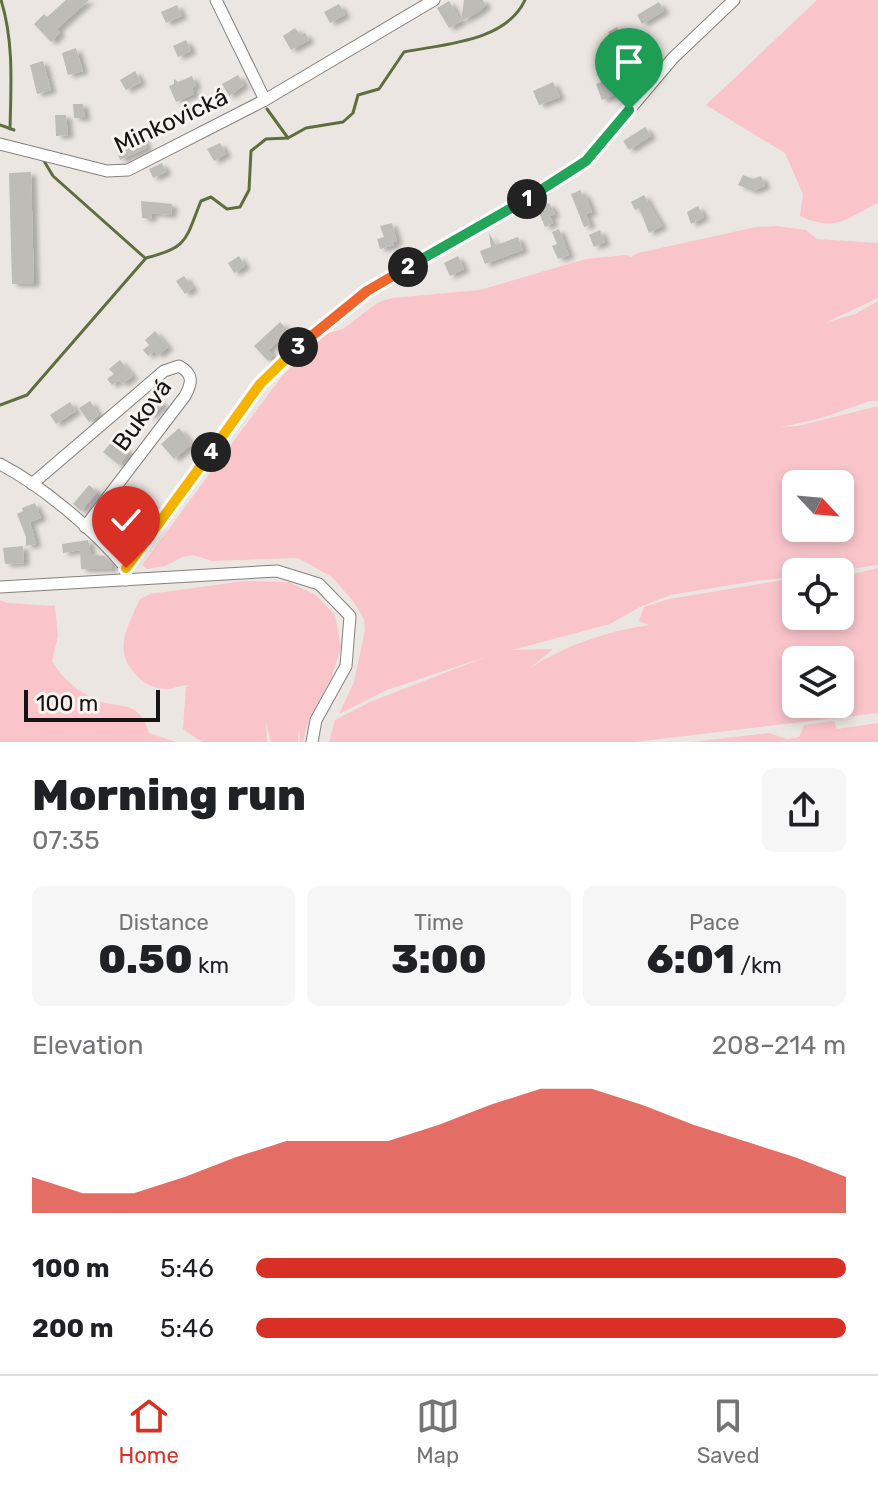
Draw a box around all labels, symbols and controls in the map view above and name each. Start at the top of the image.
pin [595,28,663,110]
icon: arrive [607,40,651,84]
street label: Minkovická [110,82,232,160]
pin: 1 [507,179,547,219]
text: 1 [522,185,532,212]
pin: 2 [388,247,428,287]
text: 2 [401,253,415,280]
pin: 3 [278,327,318,367]
text: 3 [291,333,305,360]
street label: Buková [107,374,177,456]
pin: 4 [191,432,231,472]
text: 4 [203,438,219,465]
north arrow [782,470,854,542]
map controls [782,470,854,718]
pin [92,486,160,568]
icon: check [104,498,148,542]
button: locate [782,558,854,630]
button: layers [782,646,854,718]
scale bar [24,686,160,722]
text: 100 m [36,690,98,717]
button: share [762,768,846,852]
text: Morning run [32,769,306,821]
text: 07:35 [32,825,100,856]
text: Distance [119,909,209,936]
text: Time [414,909,464,936]
text: Pace [689,909,740,936]
text: 0.50 [98,936,193,983]
text: 3:00 [391,936,487,983]
text: 6:01 [647,936,735,983]
text: km [193,952,229,979]
text: /km [735,952,782,979]
text: Elevation [32,1030,143,1061]
text: 208–214 m [712,1030,846,1061]
text: 100 m [32,1253,110,1284]
text: 5:46 [160,1253,214,1284]
text: 200 m [32,1313,114,1344]
text: 5:46 [160,1313,214,1344]
tab: Home [118,1394,179,1469]
tab: Map [416,1394,460,1469]
tab: Saved [697,1394,759,1469]

